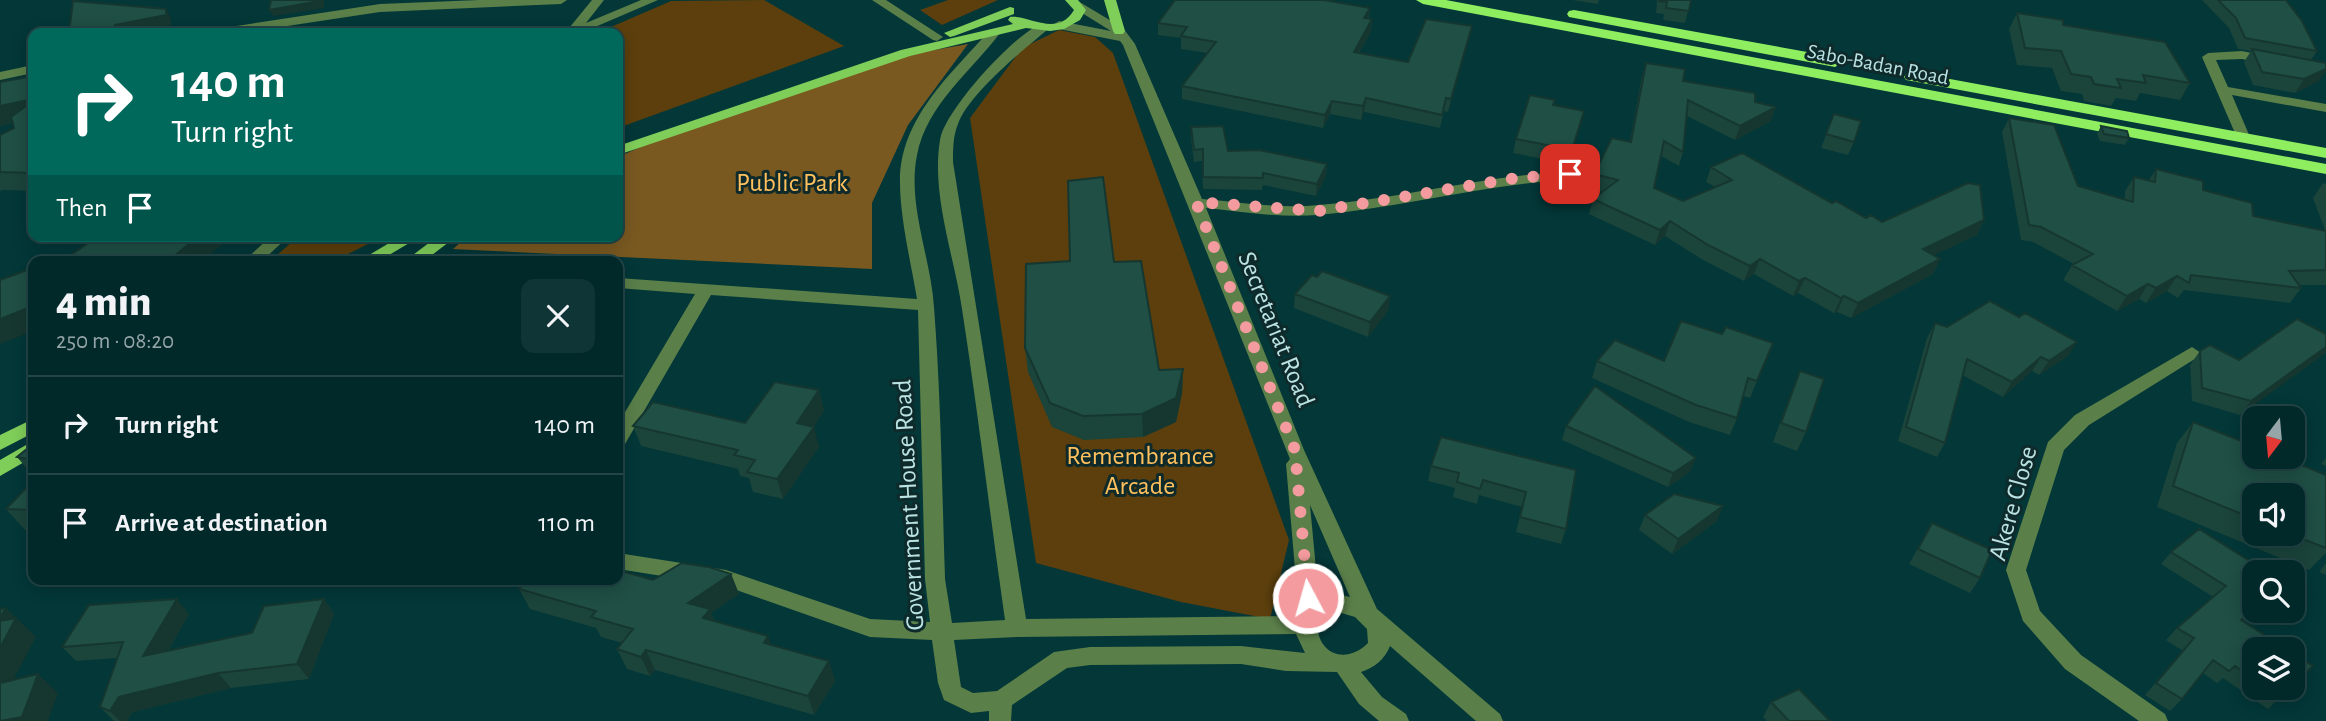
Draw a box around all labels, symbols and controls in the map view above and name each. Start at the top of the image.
street label: Sabo-Badan Road [1805,40,1950,89]
icon: right [56,56,147,147]
text: 140 m [171,58,286,107]
text: Turn right [171,116,293,148]
pin [1540,144,1600,204]
icon: arrive [1551,155,1589,193]
park label: Public Park [736,170,848,196]
icon: arrive [121,189,159,227]
text: Then [56,195,107,221]
street label: Secretariat Road [1233,248,1319,411]
button: close [521,279,595,353]
text: 4 min [56,281,152,323]
text: 250 m · 08:20 [56,330,174,353]
street label: Government House Road [889,379,929,631]
icon: right [56,406,94,444]
north arrow [2242,406,2305,469]
map controls [2242,406,2305,700]
text: Turn right [115,412,218,438]
text: 140 m [535,412,595,438]
park label: Remembrance Arcade [1066,443,1214,499]
street label: Akere Close [1984,443,2042,563]
button: sound [2242,483,2305,546]
icon: arrive [56,504,94,542]
text: Arrive at destination [115,510,328,536]
text: 110 m [538,510,595,536]
button: search [2242,560,2305,623]
position arrow [1271,561,1345,635]
button: layers [2242,637,2305,700]

